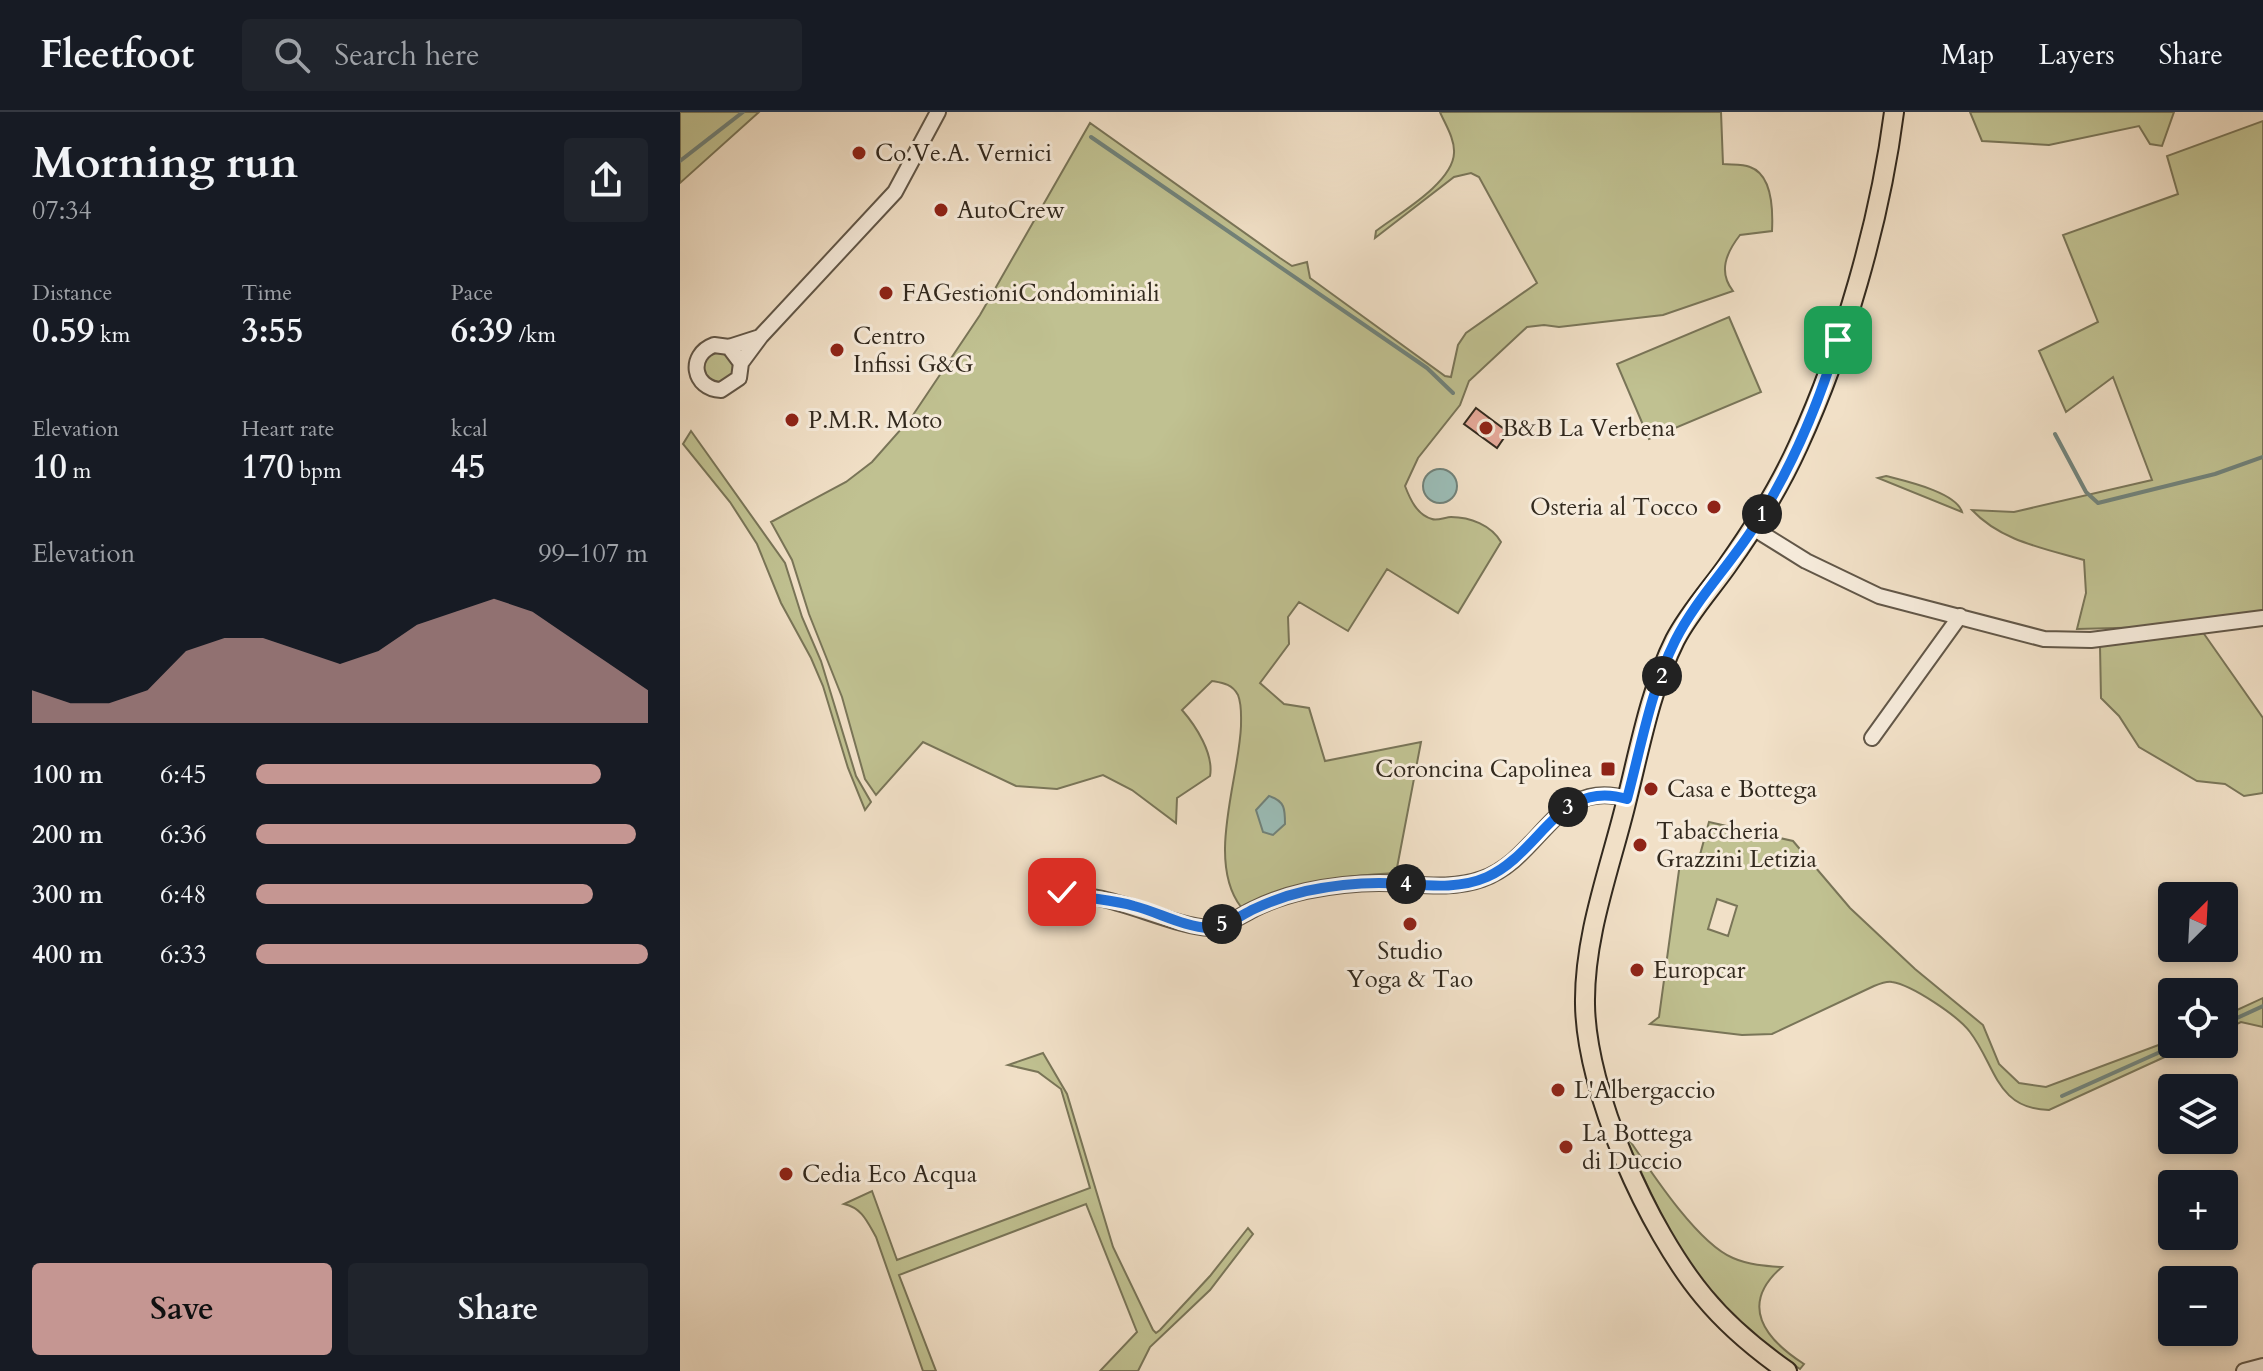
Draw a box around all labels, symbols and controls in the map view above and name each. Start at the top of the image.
search box [242,19,802,91]
text: Fleetfoot [40,29,194,81]
icon: search [270,33,314,77]
text: Search here [334,35,480,76]
text: Map [1941,36,1994,74]
text: Layers [2038,36,2115,74]
text: Share [2159,36,2223,74]
text: Morning run [32,133,298,193]
place label: Co.Ve.A. Vernici [875,137,1052,170]
button: share [564,138,648,222]
marker: Co.Ve.A. Vernici [850,144,868,162]
text: 07:34 [32,193,92,228]
place label: AutoCrew [957,194,1065,227]
marker: AutoCrew [932,201,950,219]
place label: FAGestioniCondominiali [902,277,1160,310]
text: Distance [32,278,112,308]
text: Time [241,278,292,308]
text: Pace [451,278,493,308]
marker: FAGestioniCondominiali [877,284,895,302]
pin [1804,306,1872,374]
text: 0.59 [32,308,94,354]
text: 3:55 [241,308,303,354]
text: 6:39 [451,308,513,354]
icon: arrive [1816,318,1860,362]
text: km [94,320,130,350]
text: /km [513,320,556,350]
place label: Centro Infissi G&G [853,320,973,381]
marker: Centro Infissi G&G [828,341,846,359]
place label: P.M.R. Moto [808,404,942,437]
marker: P.M.R. Moto [783,411,801,429]
place label: B&B La Verbena [1502,412,1676,445]
text: Elevation [32,414,119,444]
text: Heart rate [241,414,335,444]
text: kcal [451,414,488,444]
marker: B&B La Verbena [1477,419,1495,437]
text: 10 [32,444,67,490]
text: 170 [241,444,294,490]
text: 45 [451,444,486,490]
text: m [67,456,91,486]
text: bpm [294,456,342,486]
place label: Osteria al Tocco [1530,491,1698,524]
pin: 1 [1742,494,1782,534]
marker: Osteria al Tocco [1705,498,1723,516]
text: 1 [1756,499,1768,529]
text: Elevation [32,536,135,571]
text: 99–107 m [538,536,648,571]
pin: 2 [1642,656,1682,696]
text: 2 [1656,661,1668,691]
place label: Coroncina Capolinea [1375,753,1593,786]
text: 100 m [32,757,103,792]
text: 6:45 [160,757,207,792]
marker: Coroncina Capolinea [1599,760,1617,778]
place label: Casa e Bottega [1667,773,1818,806]
marker: Casa e Bottega [1642,780,1660,798]
pin: 3 [1548,787,1588,827]
text: 3 [1562,792,1574,822]
place label: Tabaccheria Grazzini Letizia [1656,815,1817,876]
text: 200 m [32,817,103,852]
text: 6:36 [160,817,207,852]
marker: Tabaccheria Grazzini Letizia [1631,836,1649,854]
pin [1028,858,1096,926]
pin: 4 [1386,864,1426,904]
text: 4 [1400,869,1412,899]
icon: check [1040,870,1084,914]
text: 300 m [32,877,103,912]
text: 6:48 [160,877,207,912]
north arrow [2158,882,2238,962]
map controls [2158,882,2238,1346]
pin: 5 [1202,904,1242,944]
text: 5 [1216,909,1228,939]
marker: Studio Yoga & Tao [1401,915,1419,933]
place label: Studio Yoga & Tao [1347,935,1473,996]
text: 400 m [32,937,103,972]
text: 6:33 [160,937,207,972]
place label: Europcar [1653,954,1746,987]
marker: Europcar [1628,961,1646,979]
button: locate [2158,978,2238,1058]
place label: L'Albergaccio [1574,1074,1715,1107]
button: layers [2158,1074,2238,1154]
marker: L'Albergaccio [1549,1081,1567,1099]
place label: La Bottega di Duccio [1582,1117,1693,1178]
marker: La Bottega di Duccio [1557,1138,1575,1156]
place label: Cedia Eco Acqua [802,1158,978,1191]
marker: Cedia Eco Acqua [777,1165,795,1183]
button: + [2158,1170,2238,1250]
button: Save [32,1263,332,1355]
button: Share [348,1263,648,1355]
button: − [2158,1266,2238,1346]

